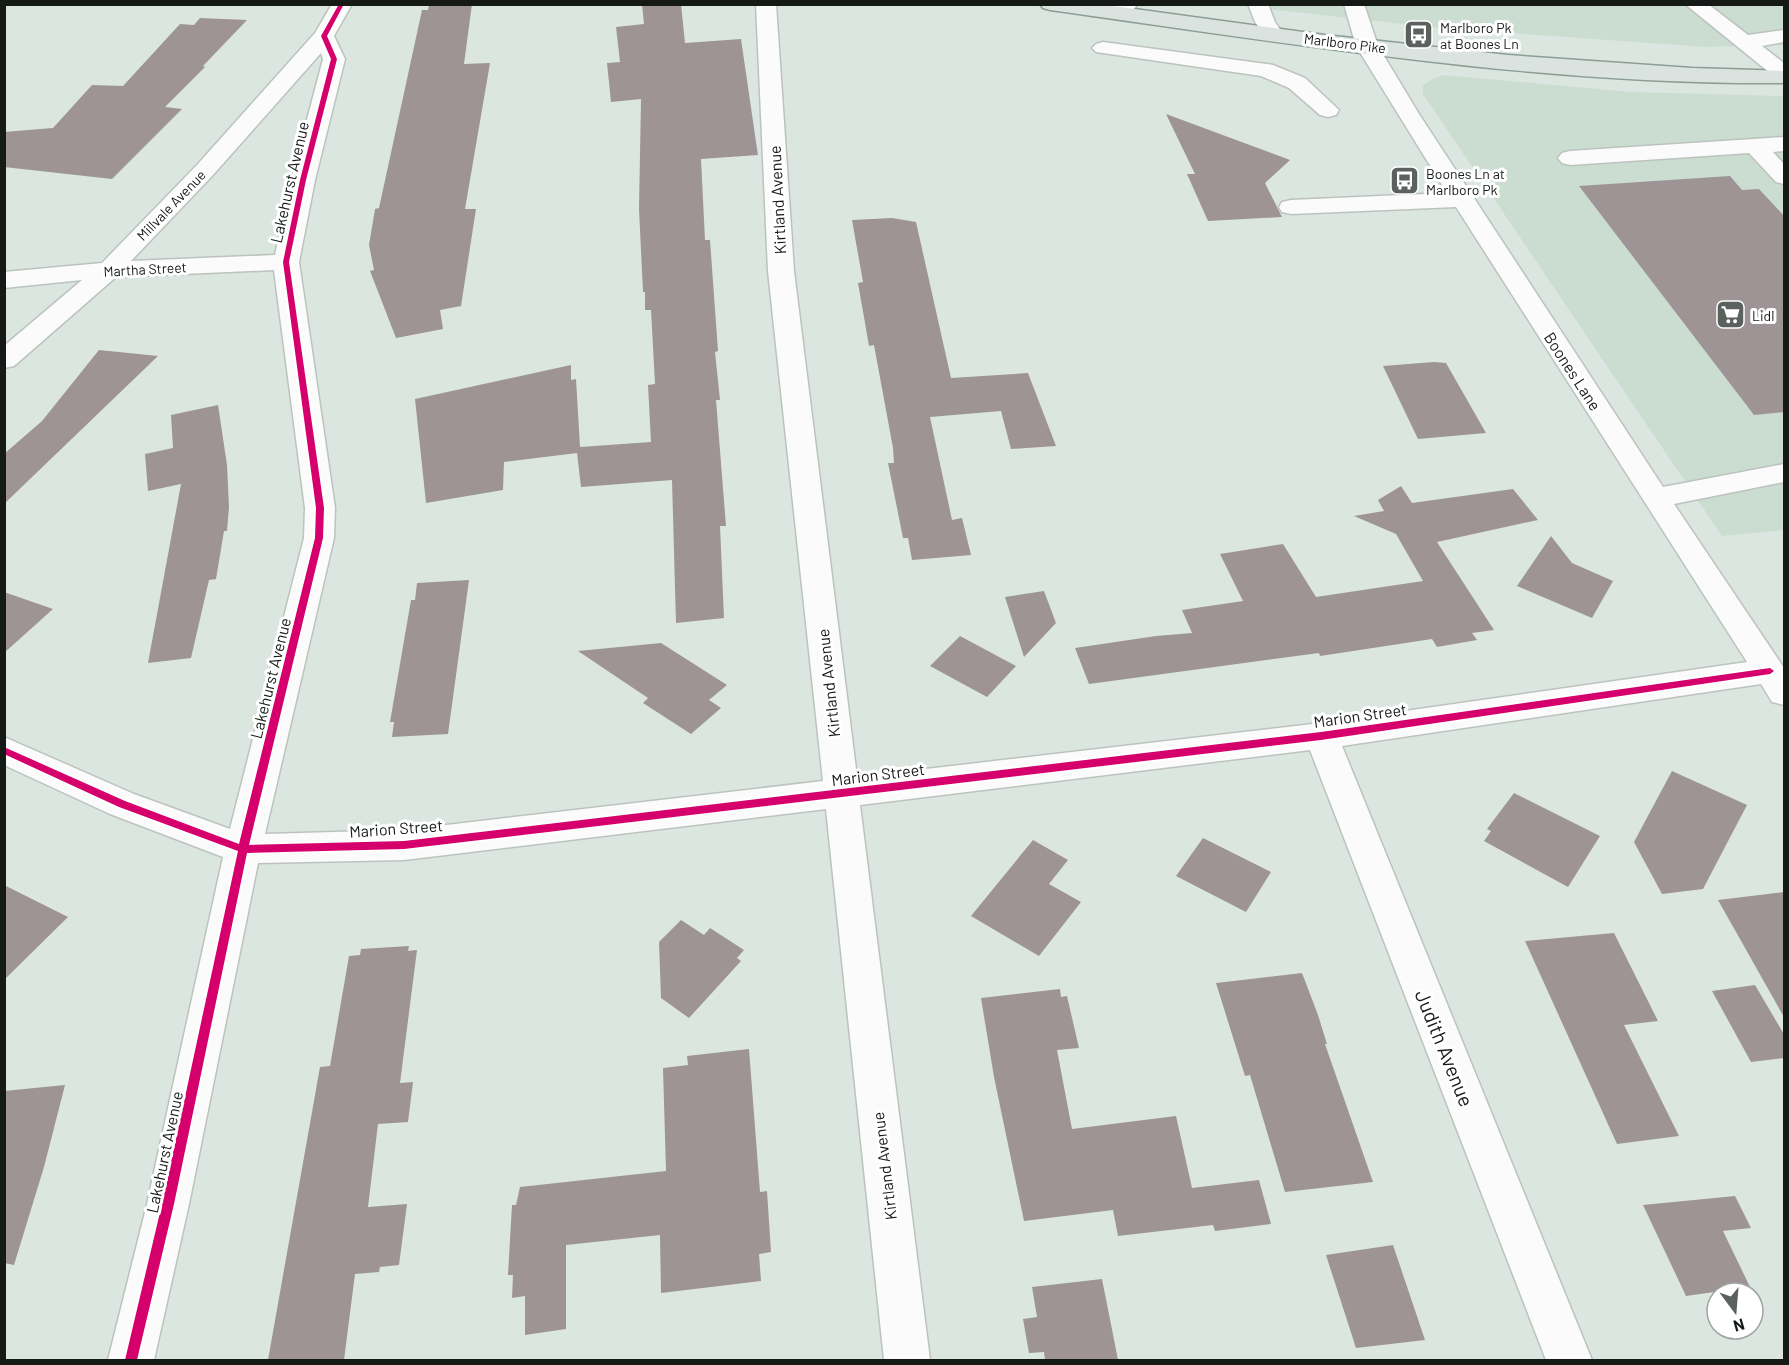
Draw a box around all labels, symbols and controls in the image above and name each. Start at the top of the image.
bus stop icon: Marlboro Pk at Boones Ln [1403,19,1435,51]
place label: Marlboro Pk at Boones Ln [1440,19,1519,52]
street label: Marlboro Pike [1303,30,1387,56]
street label: Lakehurst Avenue [266,119,312,245]
street label: Kirtland Avenue [765,145,789,255]
bus stop icon: Boones Ln at Marlboro Pk [1389,165,1421,197]
place label: Boones Ln at Marlboro Pk [1426,165,1505,198]
street label: Millvale Avenue [133,166,209,244]
street label: Martha Street [103,258,187,280]
supermarket icon: Lidl [1715,299,1747,331]
place label: Lidl [1752,307,1774,324]
street label: Boones Lane [1541,328,1605,414]
street label: Lakehurst Avenue [246,616,294,740]
street label: Kirtland Avenue [813,628,843,738]
street label: Marion Street [1312,699,1408,731]
street label: Marion Street [830,759,926,789]
street label: Marion Street [349,815,443,841]
street label: Judith Avenue [1411,986,1479,1110]
street label: Lakehurst Avenue [142,1089,186,1215]
street label: Kirtland Avenue [868,1111,900,1221]
north arrow [1705,1281,1765,1341]
text: N [1732,1315,1747,1336]

